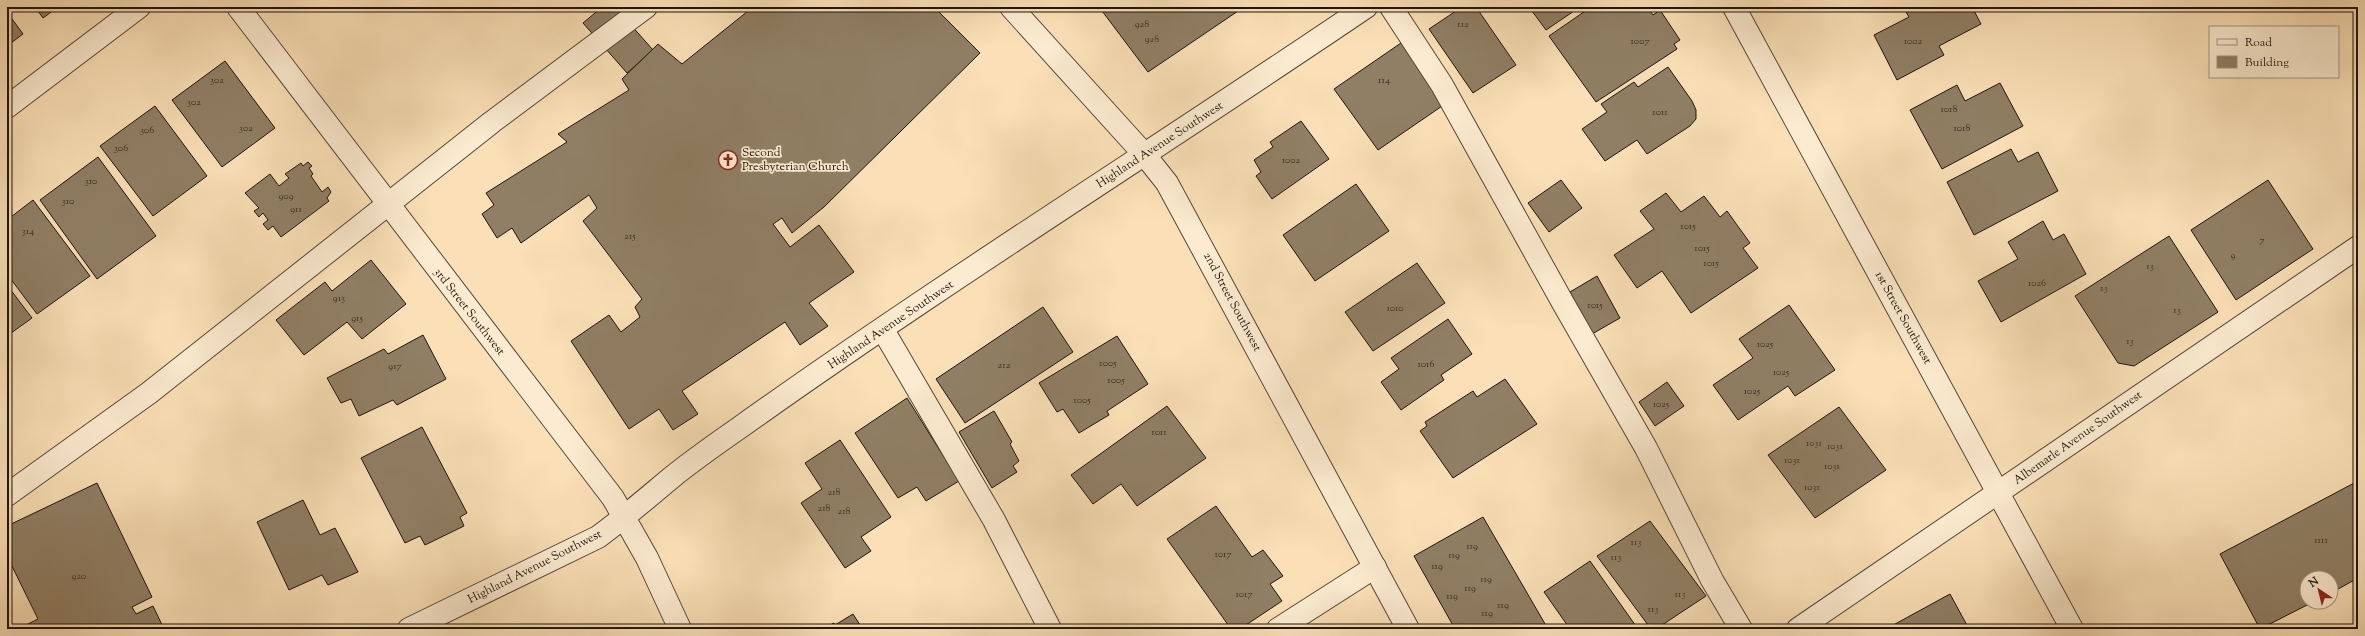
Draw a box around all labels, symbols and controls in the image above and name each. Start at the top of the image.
house number: 928 [1135,17,1149,32]
house number: 112 [1457,17,1469,32]
legend [2209,26,2339,78]
house number: 928 [1145,32,1159,47]
house number: 1007 [1631,34,1649,49]
house number: 1002 [1904,34,1923,49]
text: Road [2245,34,2272,52]
text: Building [2245,54,2289,72]
house number: 302 [210,73,224,88]
house number: 114 [1378,73,1390,88]
house number: 302 [187,95,201,110]
street label: Highland Avenue Southwest [1093,97,1227,193]
house number: 1018 [1941,102,1957,117]
house number: 1011 [1652,105,1668,120]
house number: 302 [239,121,253,136]
house number: 1018 [1954,121,1970,136]
house number: 306 [140,123,154,138]
house number: 306 [114,141,128,156]
place label: Second Presbyterian Church [742,144,849,176]
church icon: Second Presbyterian Church [717,149,739,171]
house number: 1002 [1282,153,1301,168]
house number: 310 [85,174,97,189]
house number: 909 [278,189,294,204]
house number: 310 [62,194,74,209]
house number: 911 [290,202,302,217]
house number: 1015 [1680,219,1696,234]
house number: 314 [22,224,34,239]
house number: 215 [624,229,636,244]
house number: 7 [2259,233,2265,248]
house number: 1015 [1694,241,1710,256]
house number: 9 [2231,248,2236,263]
street label: 2nd Street Southwest [1198,249,1266,355]
house number: 1015 [1703,256,1719,271]
house number: 13 [2146,259,2154,274]
street label: 3rd Street Southwest [429,264,509,360]
street label: 1st Street Southwest [1870,268,1936,368]
street label: Highland Avenue Southwest [825,276,957,374]
house number: 1026 [2028,276,2046,291]
house number: 13 [2100,281,2108,296]
house number: 913 [333,291,345,306]
house number: 1015 [1587,298,1603,313]
house number: 1010 [1386,301,1404,316]
house number: 13 [2173,303,2181,318]
house number: 915 [351,311,363,326]
house number: 13 [2126,334,2134,349]
house number: 1025 [1757,337,1774,352]
house number: 1005 [1099,356,1117,371]
house number: 1016 [1418,357,1434,372]
house number: 212 [998,358,1011,373]
house number: 917 [388,359,402,374]
house number: 1025 [1773,365,1790,380]
house number: 1005 [1107,373,1125,388]
house number: 1025 [1744,384,1761,399]
street label: Albemarle Avenue Southwest [2010,387,2146,489]
house number: 1005 [1073,393,1091,408]
house number: 1025 [1653,397,1670,412]
house number: 1011 [1151,425,1167,440]
house number: 1031 [1806,436,1823,451]
house number: 1031 [1827,439,1844,454]
house number: 1031 [1784,453,1801,468]
house number: 1031 [1824,459,1841,474]
house number: 1031 [1804,480,1821,495]
house number: 218 [827,485,841,500]
house number: 218 [817,501,831,516]
house number: 218 [837,504,851,519]
street label: Highland Avenue Southwest [465,525,605,609]
house number: 1111 [2314,533,2328,548]
house number: 113 [1631,535,1641,550]
house number: 119 [1466,539,1478,554]
house number: 1017 [1215,547,1231,562]
house number: 119 [1448,548,1460,563]
house number: 113 [1611,550,1621,565]
house number: 119 [1431,559,1443,574]
house number: 920 [72,569,86,584]
north arrow [2299,570,2339,610]
house number: 119 [1480,572,1492,587]
text: N [2305,573,2322,592]
house number: 119 [1464,581,1476,596]
house number: 1017 [1236,587,1252,602]
house number: 113 [1675,587,1685,602]
house number: 119 [1446,589,1458,604]
house number: 119 [1497,598,1509,613]
house number: 113 [1648,602,1658,617]
house number: 119 [1481,606,1493,621]

